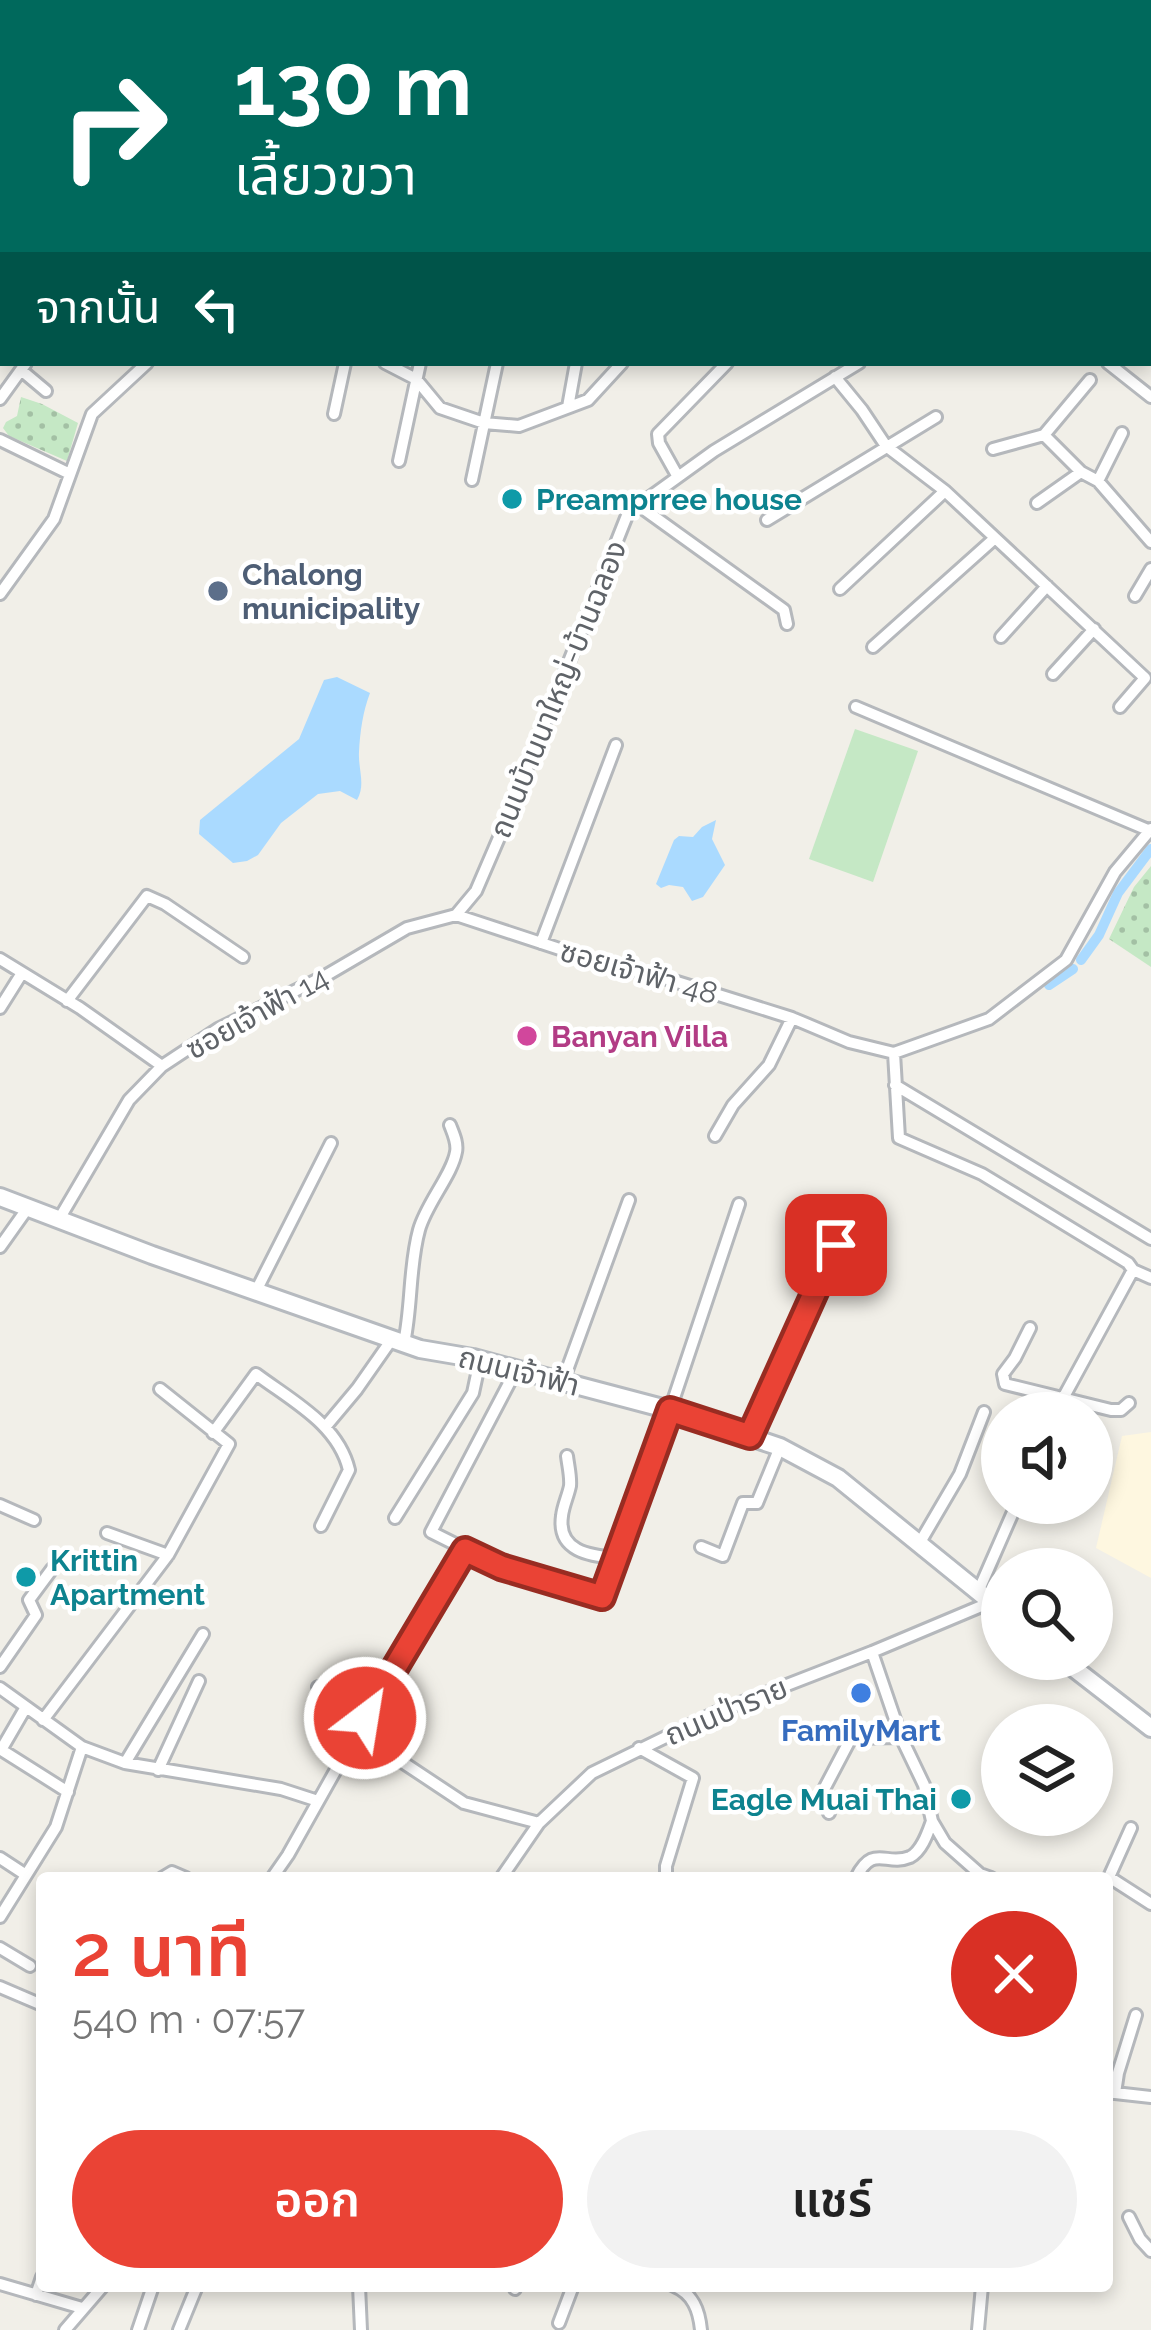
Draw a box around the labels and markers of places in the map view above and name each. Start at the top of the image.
place label: Preamprree house [536,482,802,517]
marker: Preamprree house [499,486,525,512]
place label: Chalong municipality [242,557,421,626]
marker: Chalong municipality [205,578,231,604]
place label: Banyan Villa [551,1019,728,1054]
marker: Banyan Villa [514,1023,540,1049]
pin [785,1194,887,1296]
place label: Krittin Apartment [50,1543,205,1612]
marker: Krittin Apartment [13,1564,39,1590]
marker: FamilyMart [848,1680,874,1706]
place label: FamilyMart [781,1713,942,1748]
place label: Eagle Muai Thai [711,1782,937,1817]
marker: Eagle Muai Thai [948,1786,974,1812]

